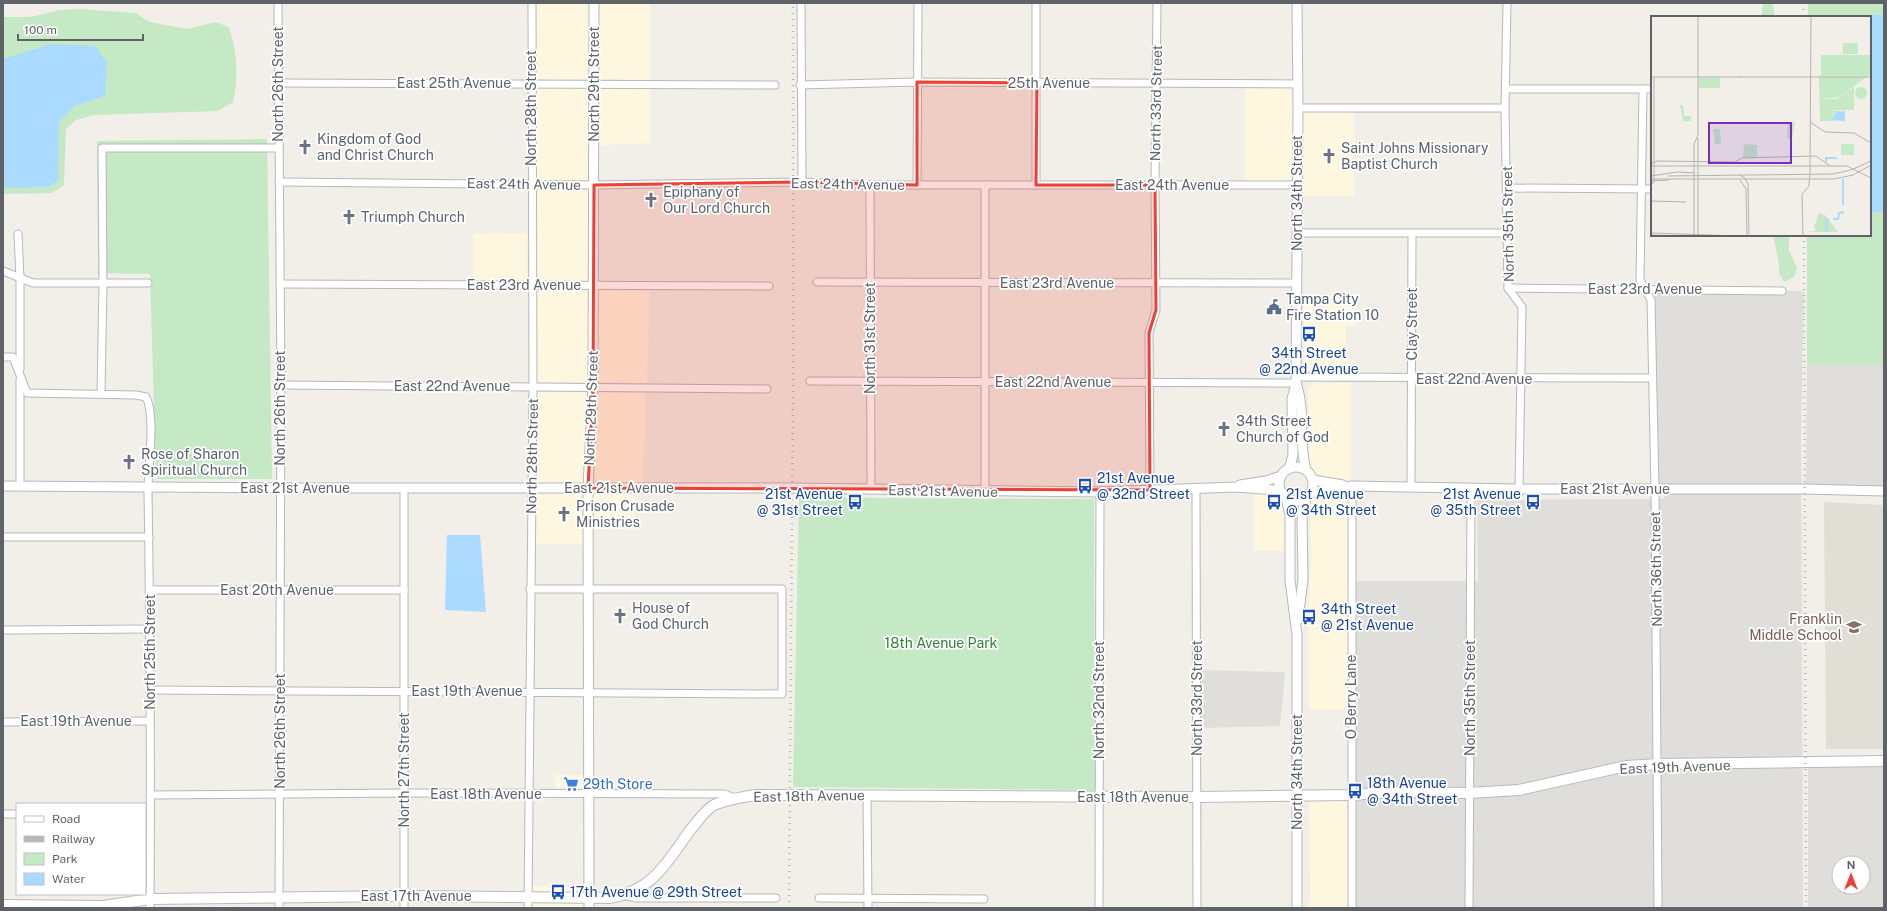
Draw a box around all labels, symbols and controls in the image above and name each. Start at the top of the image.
scale bar [18,16,143,42]
inset map [1651,16,1871,236]
text: 100 m [24,23,57,37]
street label: North 26th Street [270,26,286,142]
street label: North 29th Street [586,26,602,142]
street label: North 33rd Street [1147,45,1165,161]
street label: North 28th Street [523,50,539,166]
street label: East 25th Avenue [397,75,511,91]
street label: 25th Avenue [1008,75,1090,91]
place label: Kingdom of God and Christ Church [317,131,434,163]
street label: North 34th Street [1289,135,1305,251]
church icon: Kingdom of God and Christ Church [296,138,314,156]
place label: Saint Johns Missionary Baptist Church [1341,140,1489,172]
church icon: Saint Johns Missionary Baptist Church [1320,147,1338,165]
street label: North 35th Street [1499,166,1517,282]
street label: East 24th Avenue [467,175,581,193]
street label: East 24th Avenue [791,175,905,193]
street label: East 24th Avenue [1115,177,1229,193]
place label: Epiphany of Our Lord Church [663,184,770,216]
church icon: Epiphany of Our Lord Church [642,191,660,209]
church icon: Triumph Church [340,208,358,226]
place label: Triumph Church [361,209,465,225]
street label: East 23rd Avenue [1000,275,1114,291]
street label: East 23rd Avenue [467,277,581,293]
street label: East 23rd Avenue [1588,281,1702,297]
street label: North 31st Street [862,282,878,394]
street label: Clay Street [1404,287,1420,361]
place label: Tampa City Fire Station 10 [1286,291,1379,323]
public building icon: Tampa City Fire Station 10 [1265,298,1283,316]
bus stop icon: 34th Street @ 22nd Avenue [1300,325,1318,343]
place label: 34th Street @ 22nd Avenue [1259,345,1359,377]
street label: North 26th Street [272,350,288,466]
street label: North 29th Street [581,350,601,466]
street label: East 22nd Avenue [1416,371,1532,387]
street label: East 22nd Avenue [995,374,1111,390]
street label: East 22nd Avenue [394,378,510,394]
street label: North 28th Street [523,398,541,514]
place label: 34th Street Church of God [1236,413,1329,445]
church icon: 34th Street Church of God [1215,420,1233,438]
place label: Rose of Sharon Spiritual Church [141,446,247,478]
church icon: Rose of Sharon Spiritual Church [120,453,138,471]
place label: 21st Avenue @ 32nd Street [1097,470,1190,502]
bus stop icon: 21st Avenue @ 32nd Street [1076,477,1094,495]
street label: East 21st Avenue [240,480,350,496]
street label: East 21st Avenue [564,480,674,496]
street label: East 21st Avenue [1560,481,1670,497]
street label: East 21st Avenue [888,482,998,500]
place label: 21st Avenue @ 31st Street [757,486,843,518]
place label: 21st Avenue @ 34th Street [1286,486,1376,518]
place label: 21st Avenue @ 35th Street [1430,486,1521,518]
bus stop icon: 21st Avenue @ 31st Street [846,493,864,511]
bus stop icon: 21st Avenue @ 34th Street [1265,493,1283,511]
bus stop icon: 21st Avenue @ 35th Street [1524,493,1542,511]
place label: Prison Crusade Ministries [576,498,675,530]
church icon: Prison Crusade Ministries [555,505,573,523]
street label: North 36th Street [1647,511,1665,627]
street label: East 20th Avenue [220,582,334,598]
street label: North 25th Street [142,594,158,710]
place label: House of God Church [632,600,709,632]
place label: 34th Street @ 21st Avenue [1321,601,1414,633]
church icon: House of God Church [611,607,629,625]
bus stop icon: 34th Street @ 21st Avenue [1300,608,1318,626]
place label: Franklin Middle School [1749,611,1842,643]
school or university icon: Franklin Middle School [1845,618,1863,636]
park label: 18th Avenue Park [885,635,998,651]
street label: North 33rd Street [1189,640,1205,756]
street label: North 35th Street [1462,640,1478,756]
street label: North 32nd Street [1091,641,1107,759]
street label: O Berry Lane [1343,655,1359,739]
street label: North 26th Street [272,673,288,789]
street label: East 19th Avenue [411,683,523,699]
street label: North 27th Street [396,712,412,828]
street label: East 19th Avenue [20,713,132,729]
street label: North 34th Street [1289,714,1305,830]
street label: East 19th Avenue [1619,757,1731,777]
supermarket icon: 29th Store [562,775,580,793]
place label: 18th Avenue @ 34th Street [1367,775,1457,807]
place label: 29th Store [583,776,653,792]
bus stop icon: 18th Avenue @ 34th Street [1346,782,1364,800]
street label: East 18th Avenue [430,786,542,802]
street label: East 18th Avenue [753,787,865,805]
street label: East 18th Avenue [1077,789,1189,805]
legend [16,803,146,895]
text: Road [52,812,80,826]
text: Railway [52,832,96,846]
text: Park [52,852,78,866]
north arrow [1831,855,1871,895]
text: N [1847,859,1855,871]
text: Water [52,872,86,886]
bus stop icon: 17th Avenue @ 29th Street [549,883,567,901]
place label: 17th Avenue @ 29th Street [570,884,742,900]
street label: East 17th Avenue [360,888,472,904]

